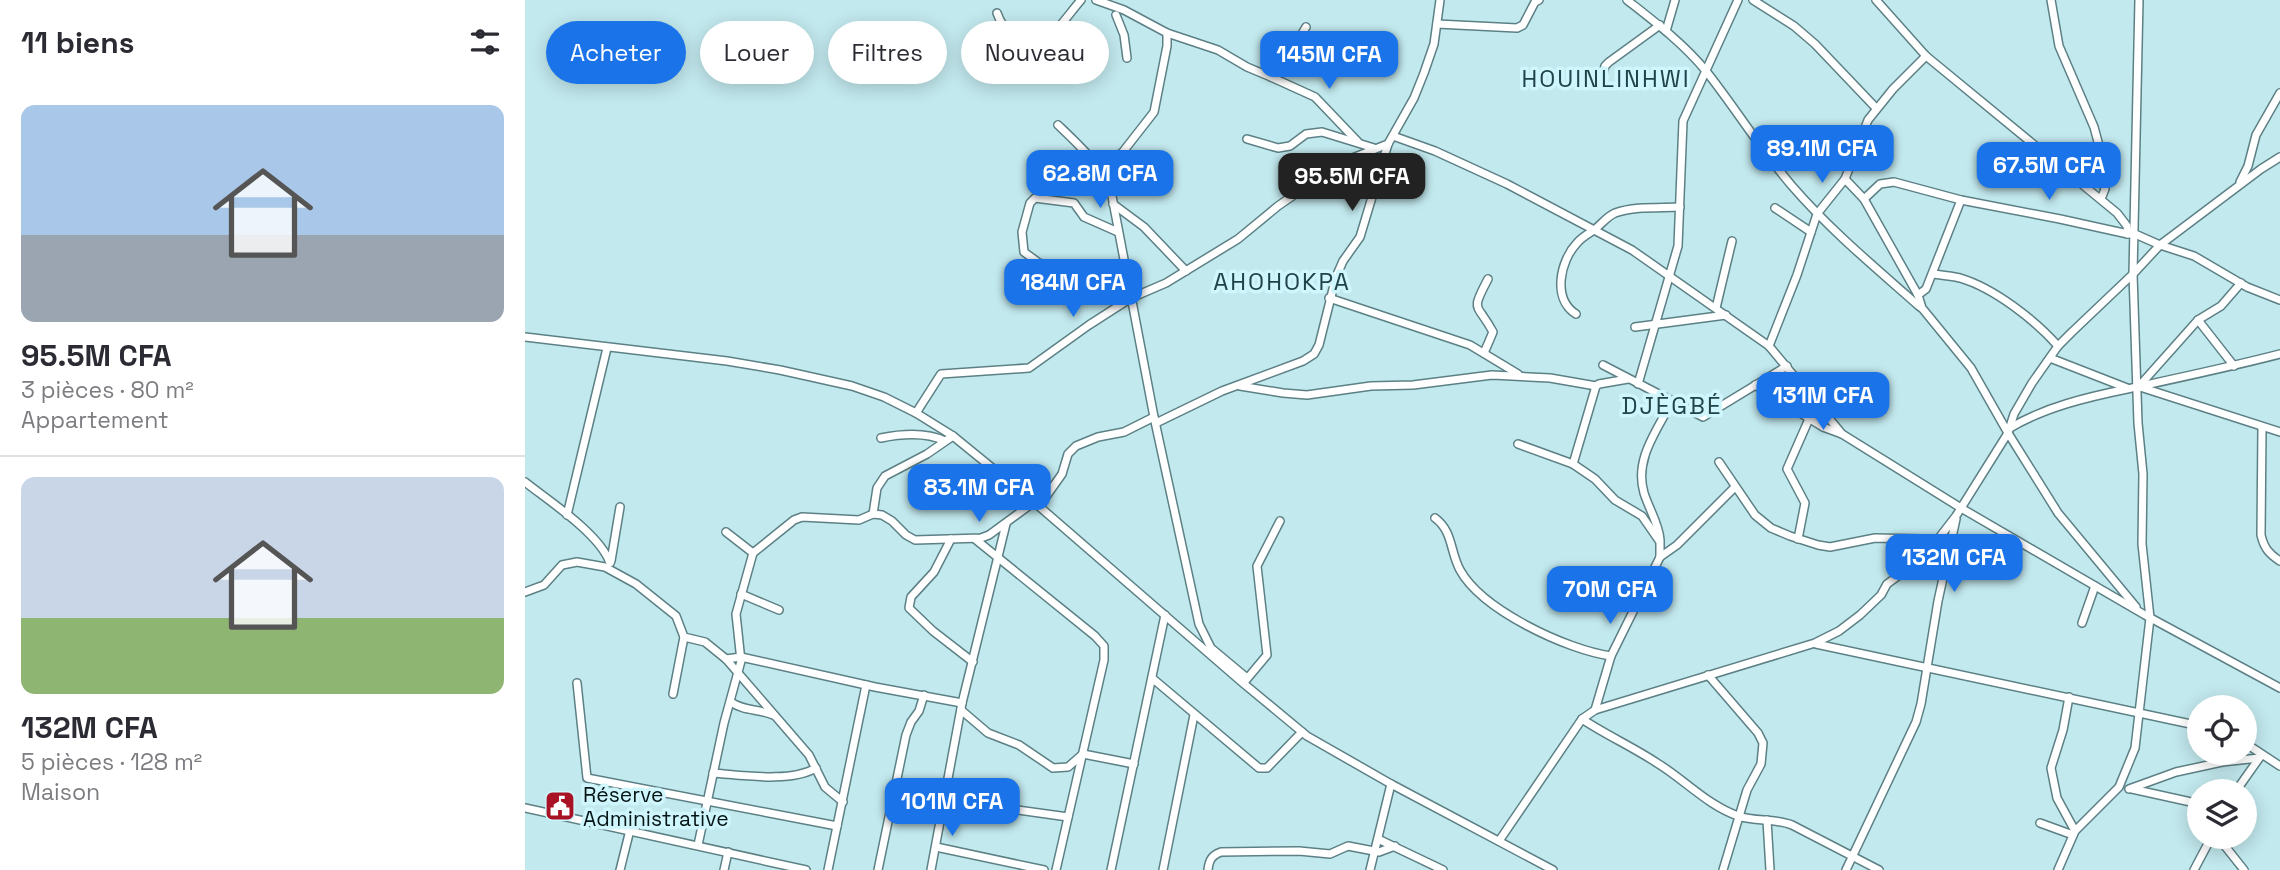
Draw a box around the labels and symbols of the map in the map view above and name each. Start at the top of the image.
pin: 145M CFA [1257,32,1401,91]
district label: HOUINLINHWI [1521,63,1691,94]
pin: 89.1M CFA [1742,125,1902,185]
pin: 67.5M CFA [1969,142,2129,202]
pin: 62.8M CFA [1020,150,1180,210]
pin: 95.5M CFA [1272,154,1432,213]
pin: 184M CFA [1001,260,1145,319]
district label: AHOHOKPA [1213,266,1351,297]
pin: 131M CFA [1751,372,1895,432]
district label: DJÈGBÉ [1622,390,1722,421]
pin: 83.1M CFA [899,464,1059,524]
pin: 132M CFA [1882,534,2026,594]
pin: 70M CFA [1545,566,1675,626]
pin: 101M CFA [880,778,1024,838]
place label: Réserve Administrative [583,781,729,832]
public building icon: Réserve Administrative [543,789,577,823]

